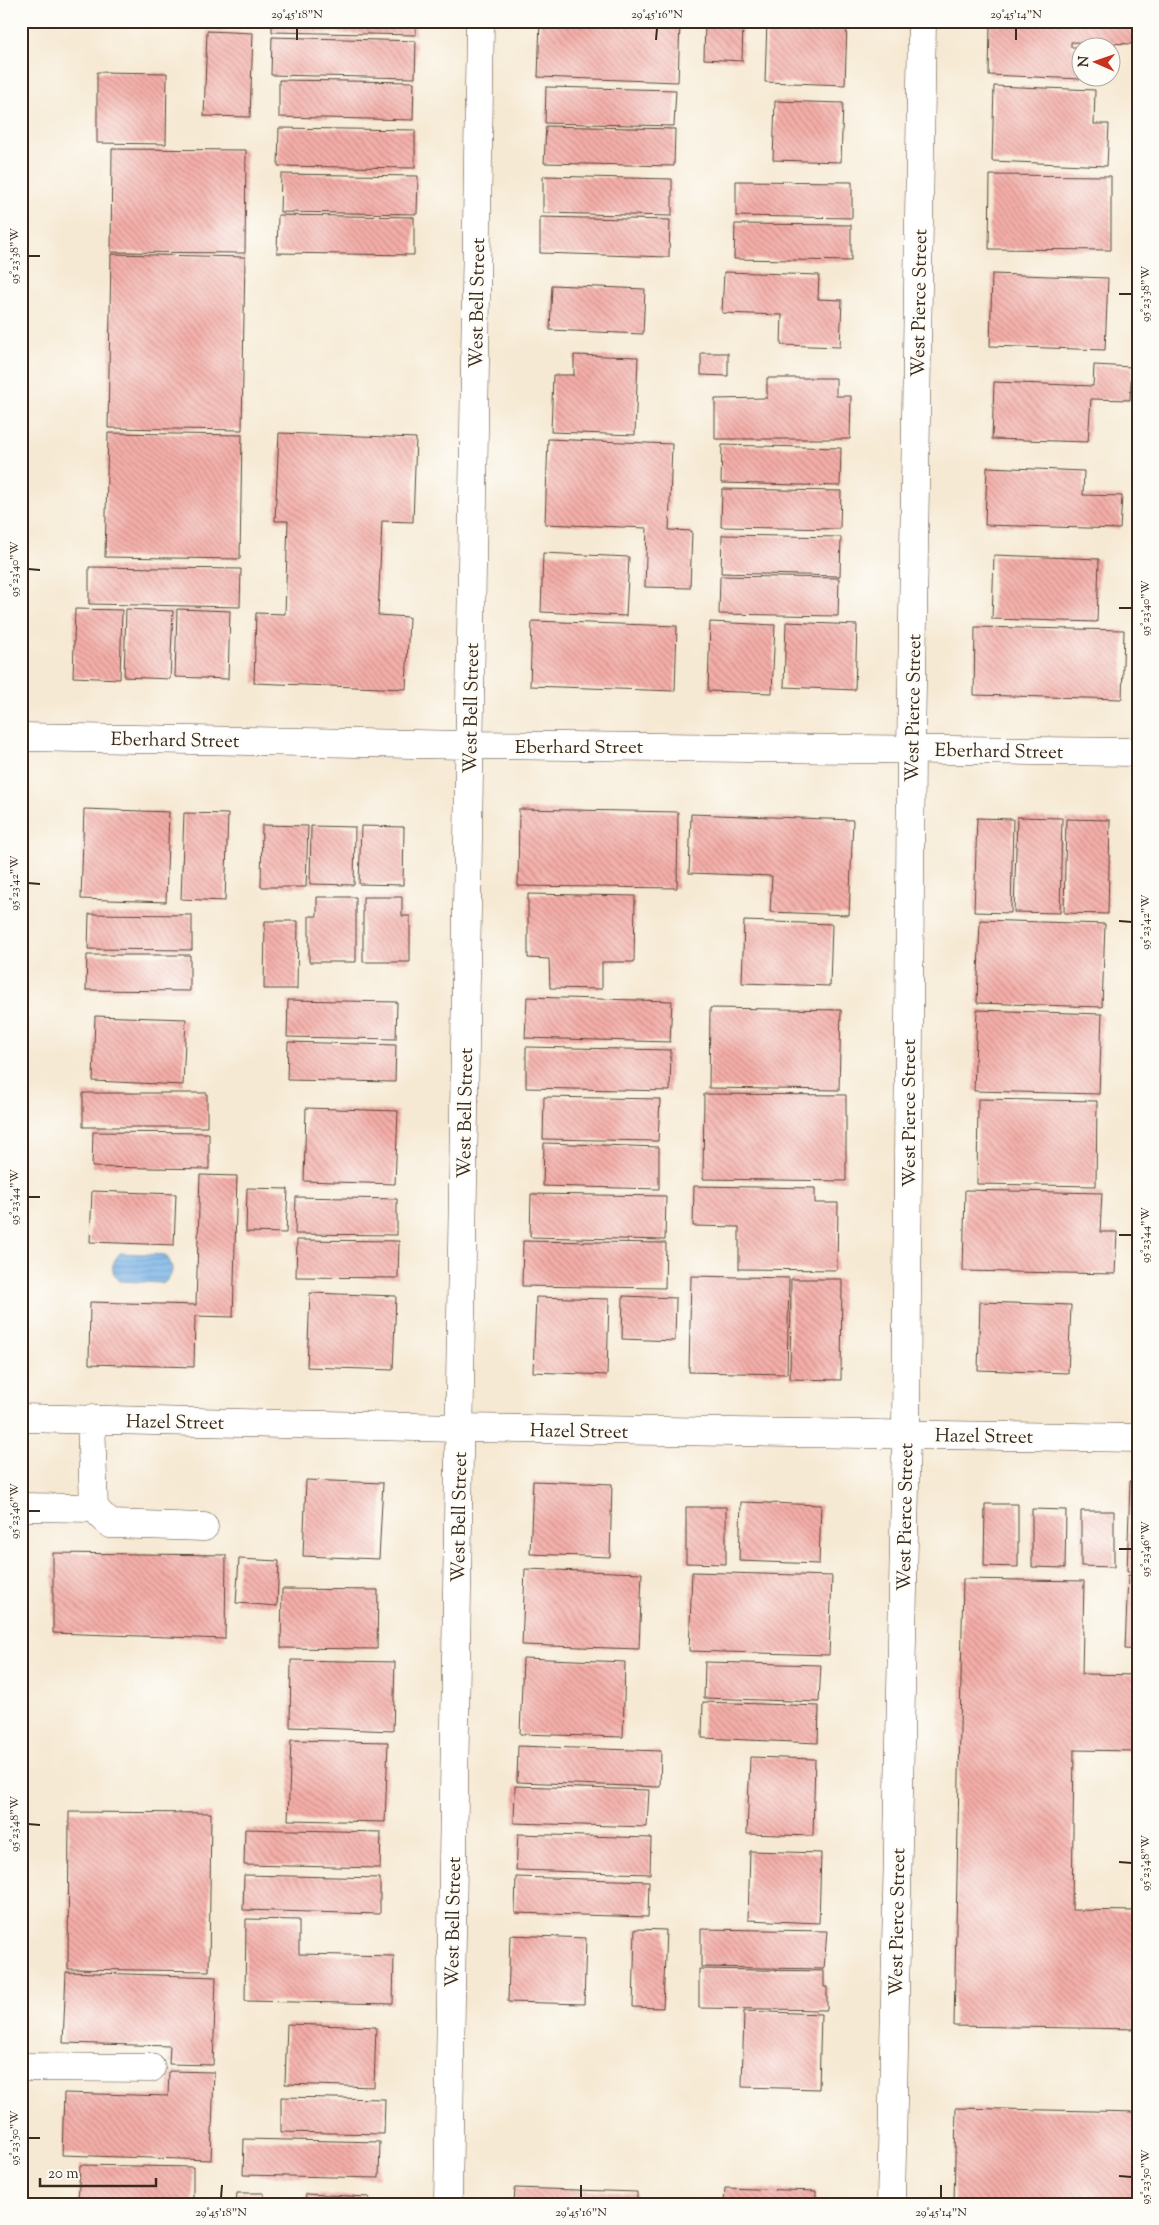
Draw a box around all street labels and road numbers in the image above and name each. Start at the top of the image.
street label: West Pierce Street [906,228,935,377]
street label: West Bell Street [464,237,493,369]
street label: West Pierce Street [900,633,929,782]
street label: West Bell Street [458,642,487,774]
street label: Eberhard Street [110,727,240,756]
street label: Eberhard Street [515,735,644,762]
street label: Eberhard Street [934,738,1064,767]
street label: West Pierce Street [897,1038,924,1187]
street label: West Bell Street [452,1047,481,1179]
street label: Hazel Street [126,1409,225,1438]
street label: Hazel Street [530,1418,629,1447]
street label: Hazel Street [935,1423,1034,1452]
street label: West Pierce Street [892,1442,921,1591]
street label: West Bell Street [446,1451,475,1583]
street label: West Pierce Street [884,1847,913,1996]
street label: West Bell Street [440,1856,469,1988]

